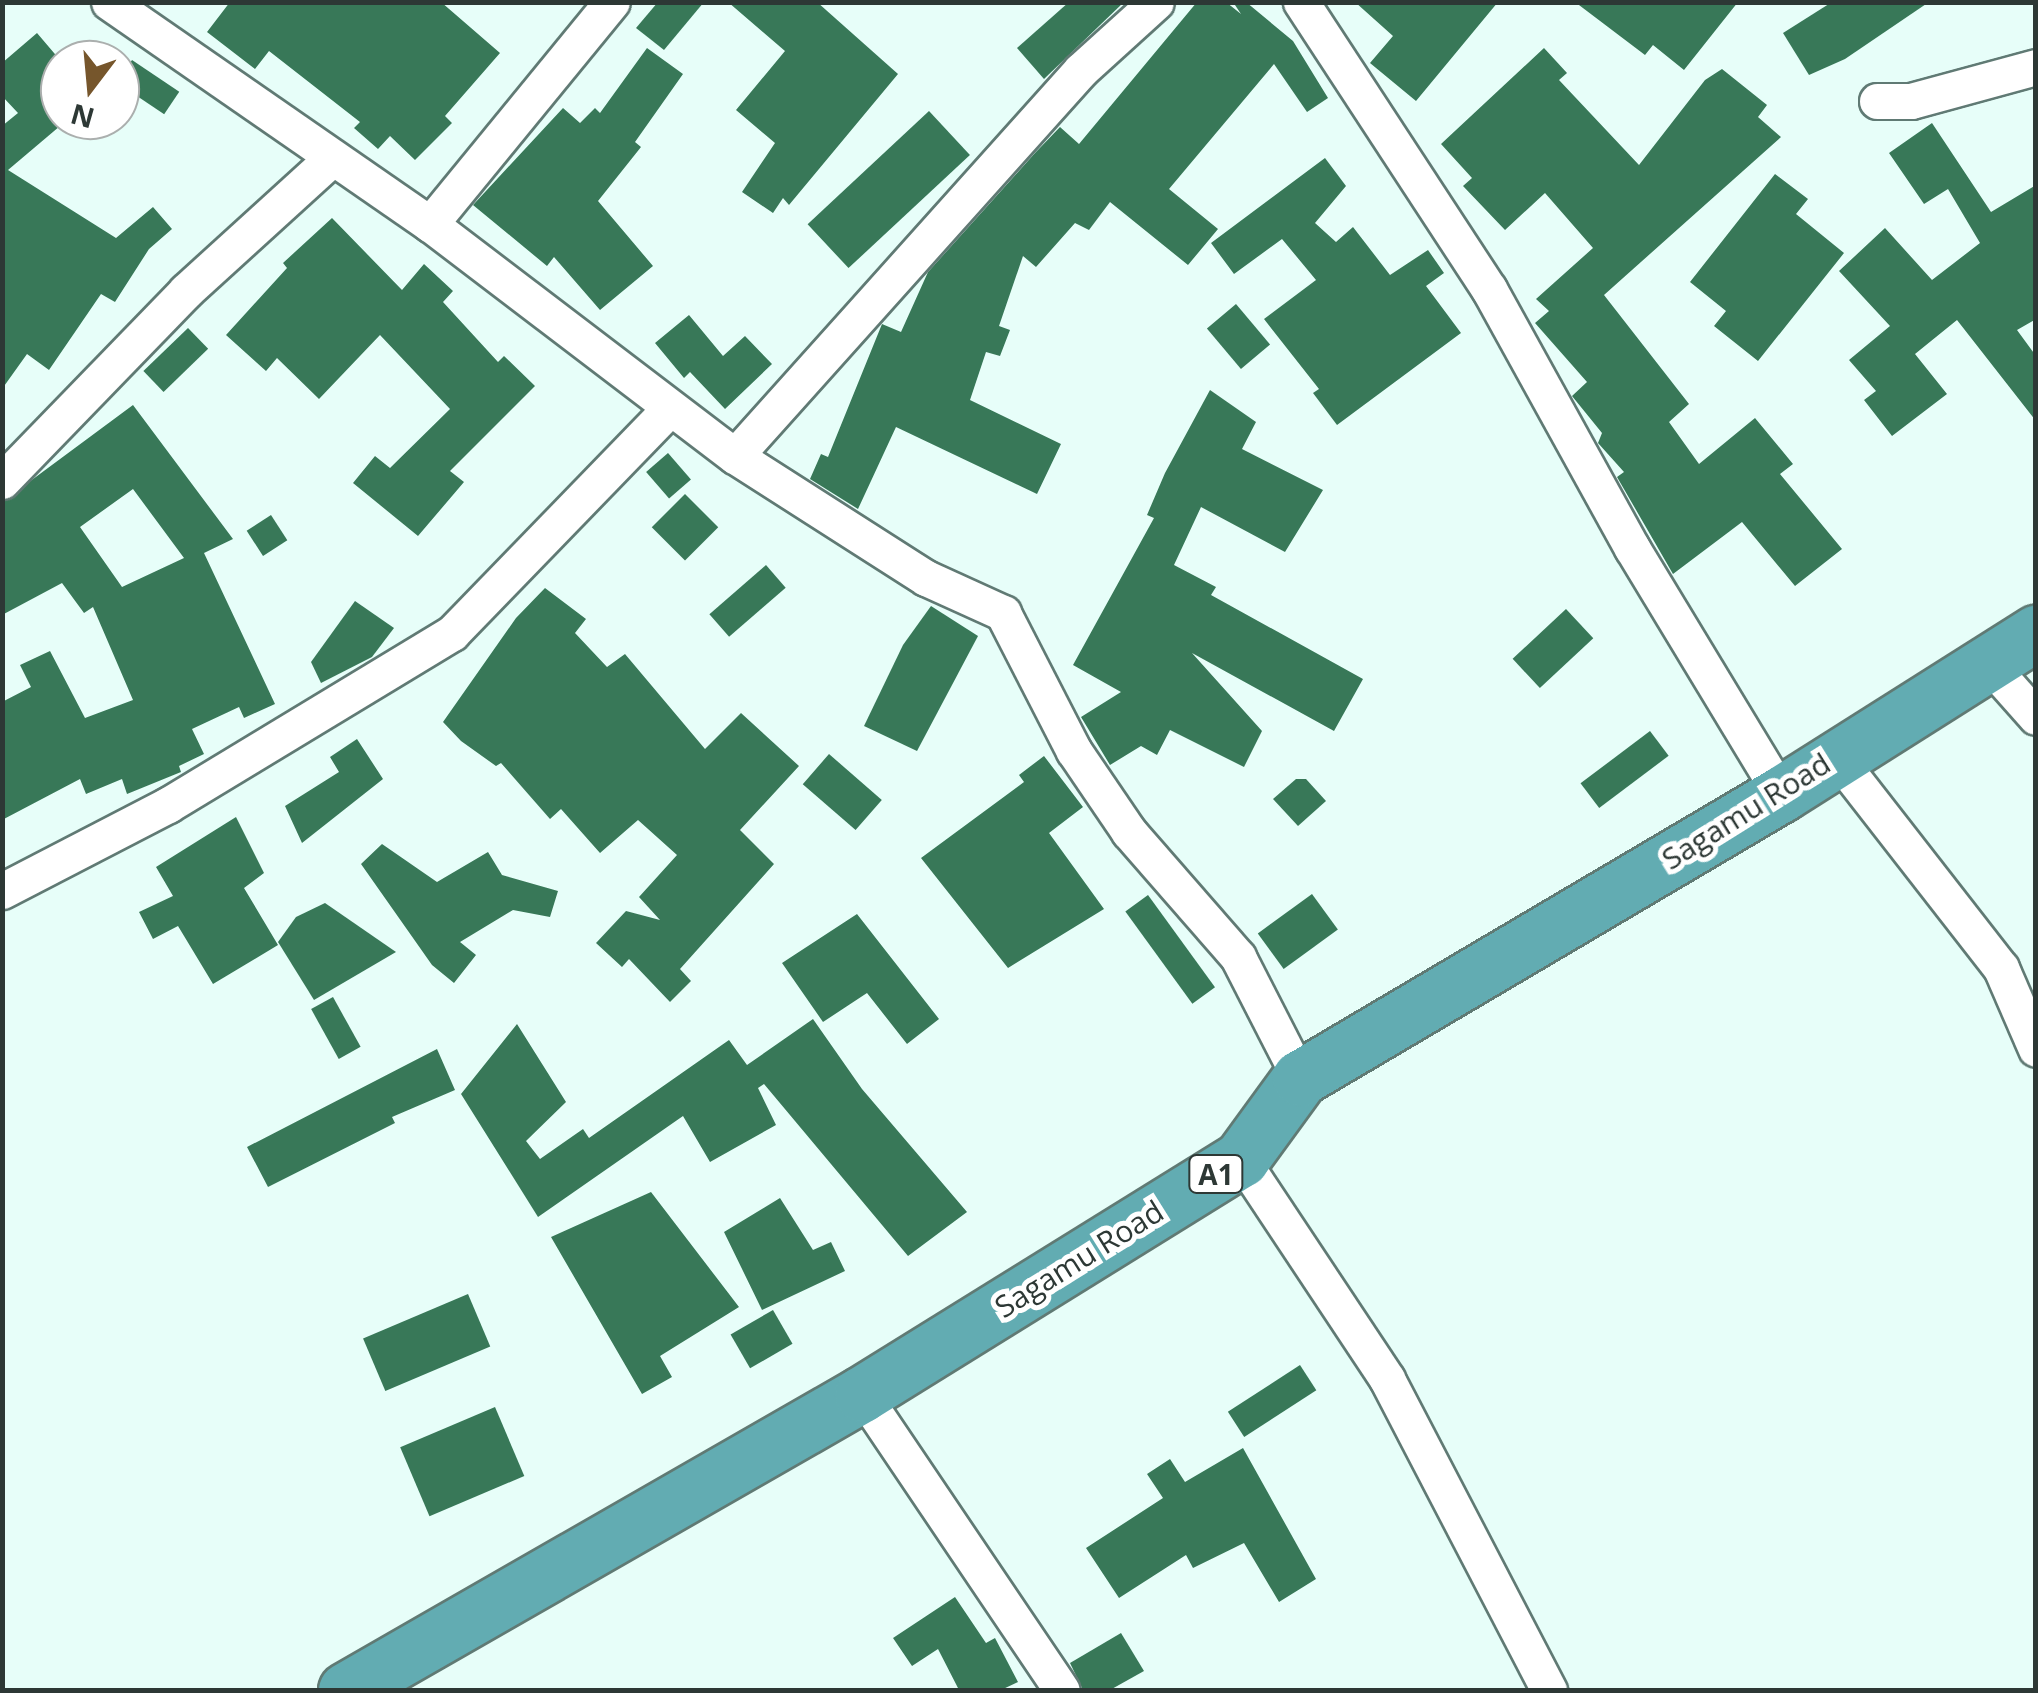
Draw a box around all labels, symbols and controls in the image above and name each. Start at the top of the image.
north arrow [40,40,140,140]
text: N [66,96,98,138]
street label: Sagamu Road [1655,745,1837,877]
road number: A1 [1186,1151,1246,1197]
street label: Sagamu Road [988,1193,1170,1325]

